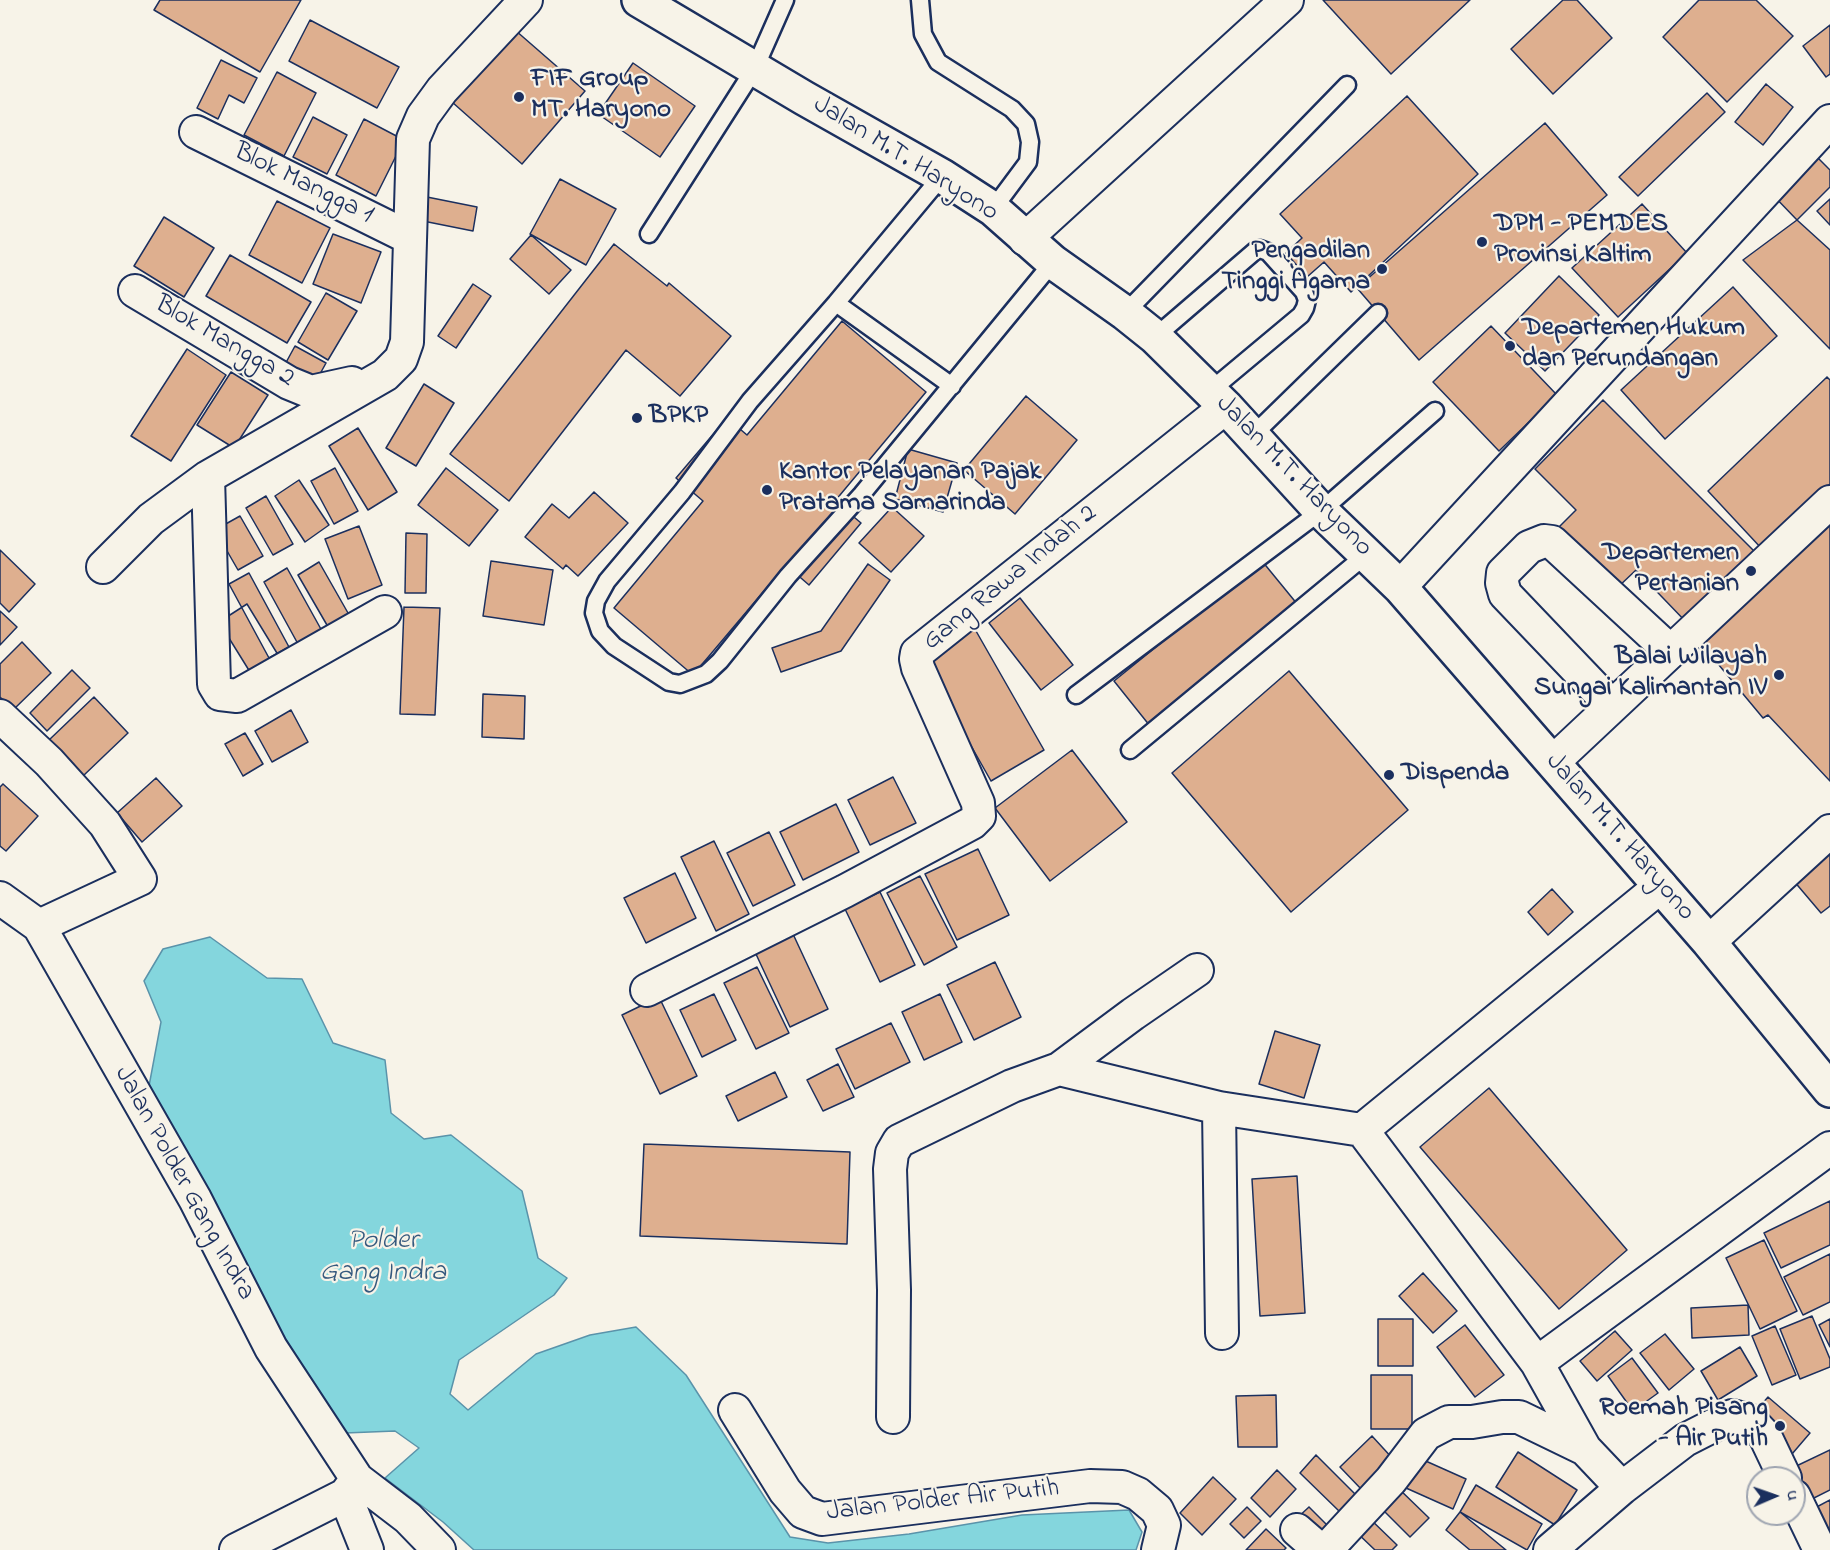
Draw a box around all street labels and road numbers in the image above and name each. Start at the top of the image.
street label: Jalan M.T. Haryono [806,90,1004,230]
street label: Blok Mangga 1 [228,137,378,233]
street label: Blok Mangga 2 [148,290,300,396]
street label: Jalan M.T. Haryono [1208,389,1378,565]
street label: Gang Rawa Indah 2 [917,499,1105,659]
street label: Jalan M.T. Haryono [1537,747,1701,929]
street label: Jalan Polder Gang Indra [105,1061,261,1307]
street label: Jalan Polder Air Putih [825,1474,1061,1530]

